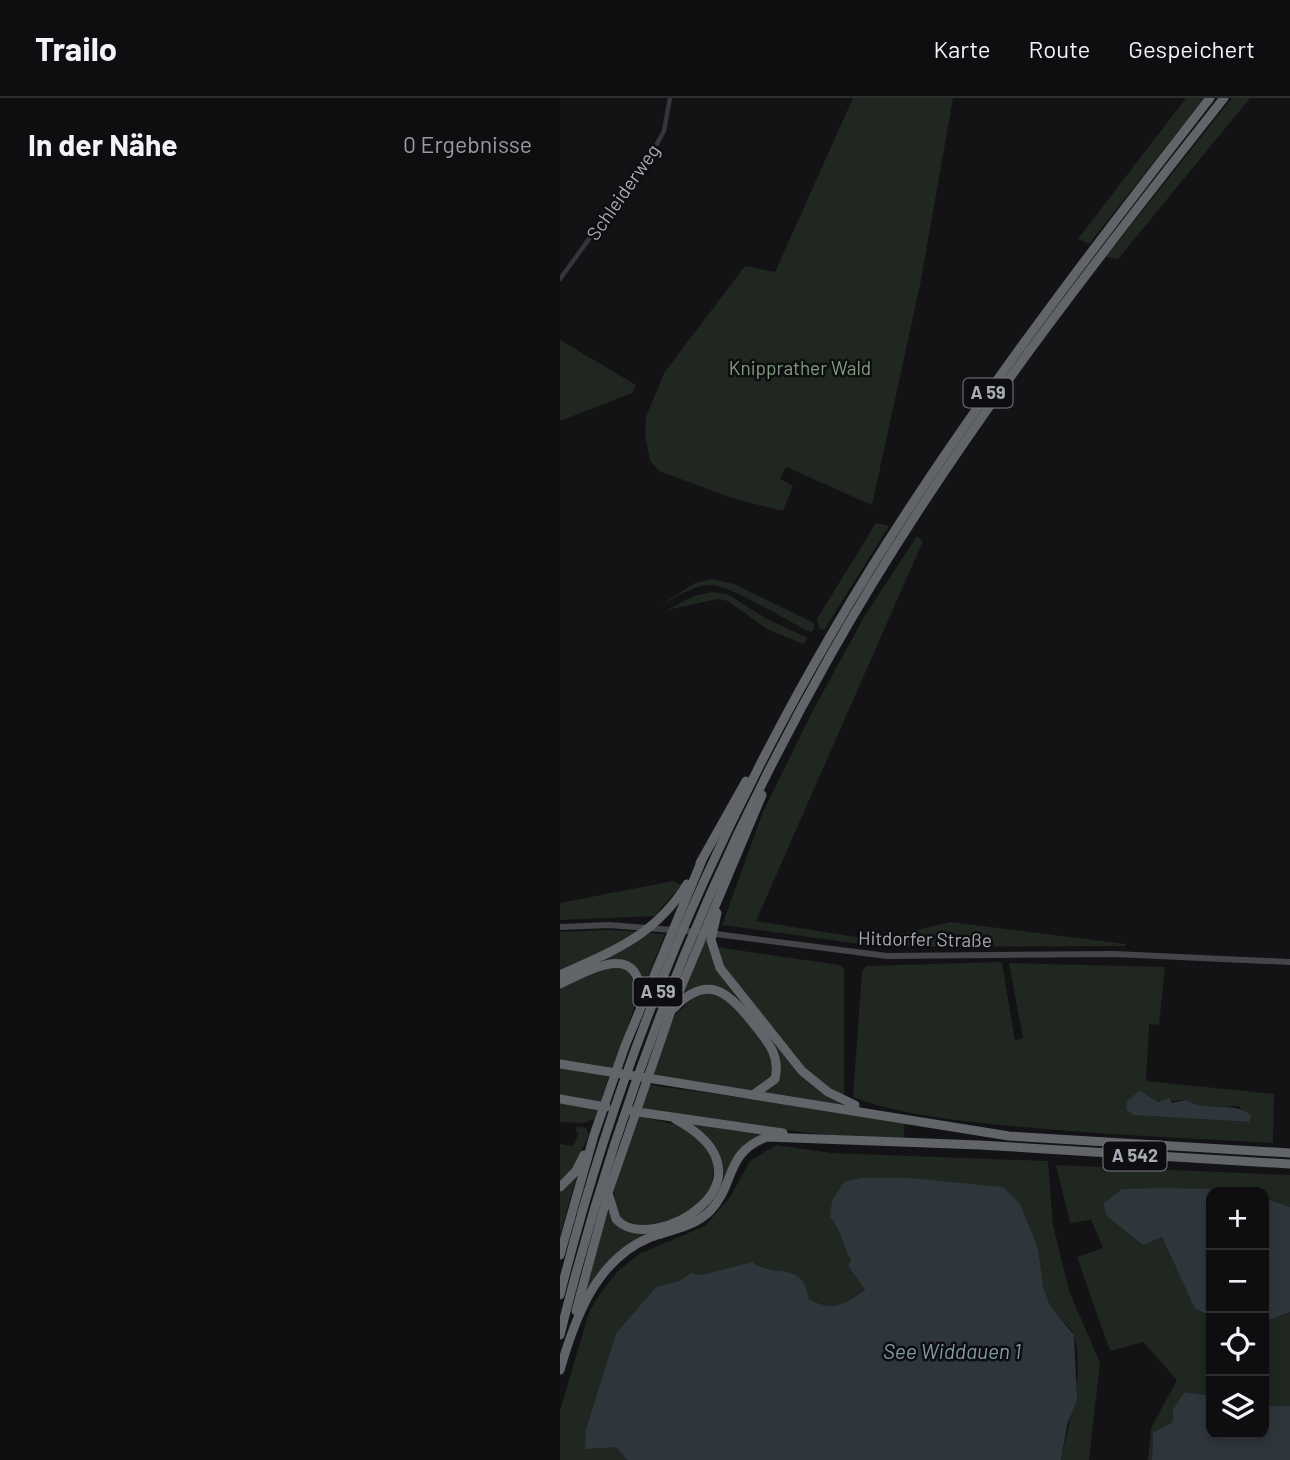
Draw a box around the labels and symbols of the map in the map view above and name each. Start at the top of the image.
street label: Schleiderweg [581,139,664,244]
park label: Knipprather Wald [729,356,871,379]
road number: A 59 [964,379,1012,408]
street label: Hitdorfer Straße [858,926,992,951]
road number: A 59 [634,978,682,1006]
road number: A 542 [1104,1142,1166,1170]
water label: See Widdauen 1 [883,1338,1021,1363]

